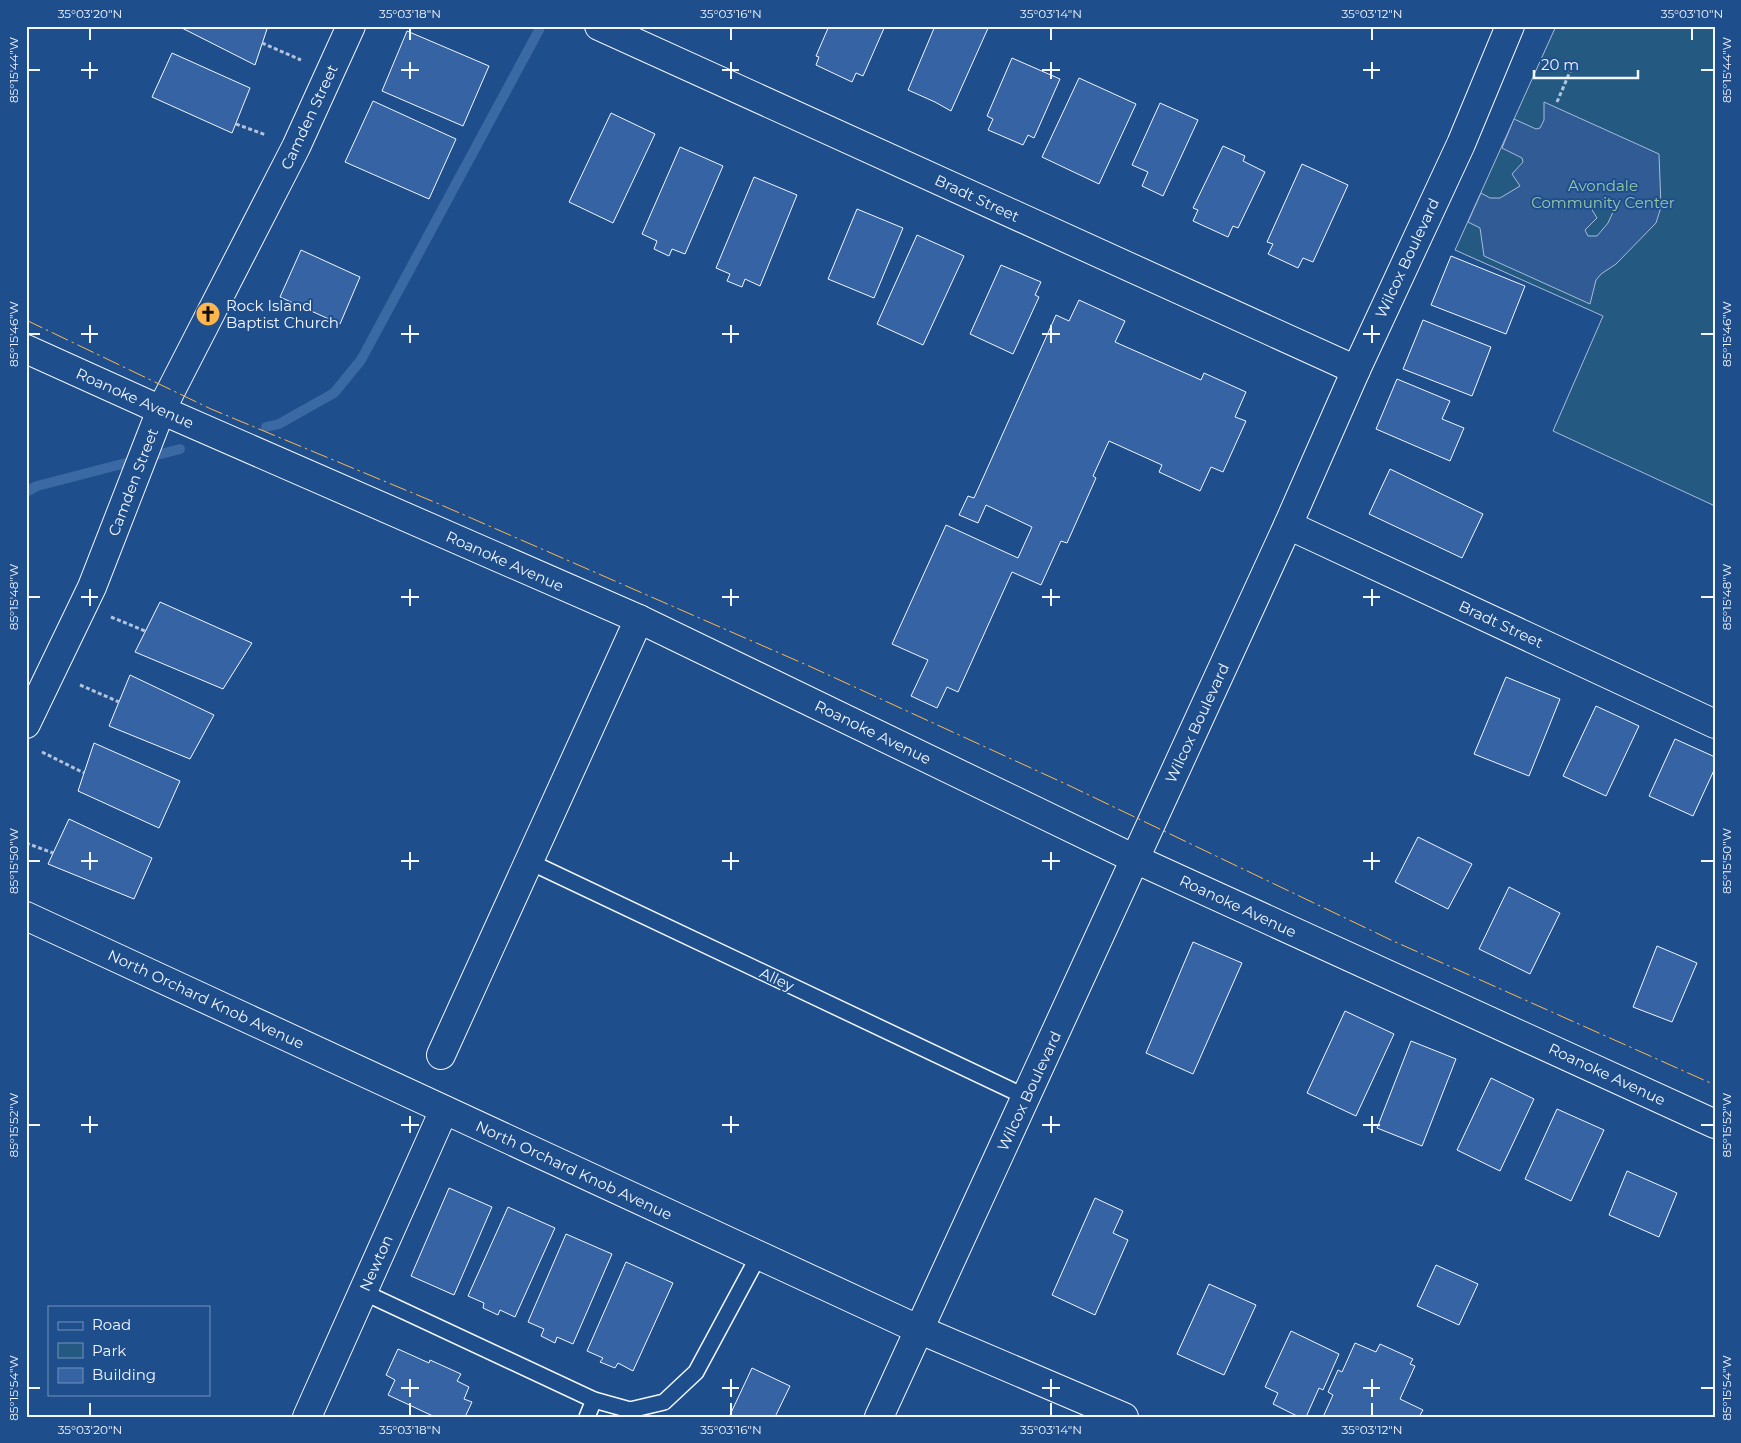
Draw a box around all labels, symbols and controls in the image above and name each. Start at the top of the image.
text: 35°03'20"N [58,6,122,21]
text: 35°03'18"N [379,6,441,21]
text: 35°03'16"N [700,6,762,21]
text: 35°03'14"N [1020,6,1082,21]
text: 35°03'12"N [1341,6,1403,21]
text: 35°03'10"N [1661,6,1723,21]
text: 85°15'44"W [6,37,21,103]
text: 85°15'44"W [1719,37,1734,103]
scale bar [1534,48,1637,80]
text: 20 m [1541,55,1579,74]
street label: Camden Street [276,61,342,173]
street label: Bradt Street [932,170,1022,226]
park label: Avondale Community Center [1531,176,1675,212]
street label: Wilcox Boulevard [1371,195,1443,321]
place label: Rock Island Baptist Church [226,296,339,332]
text: 85°15'46"W [6,301,21,367]
church icon: Rock Island Baptist Church [195,301,221,327]
text: 85°15'46"W [1719,301,1734,367]
street label: Roanoke Avenue [73,364,197,432]
street label: Camden Street [104,425,162,539]
street label: Roanoke Avenue [443,527,567,595]
text: 85°15'48"W [6,564,21,630]
text: 85°15'48"W [1719,564,1734,630]
street label: Bradt Street [1456,596,1546,652]
street label: Wilcox Boulevard [1161,660,1233,786]
street label: Roanoke Avenue [812,696,934,768]
text: 85°15'50"W [6,828,21,894]
text: 85°15'50"W [1719,828,1734,894]
street label: Roanoke Avenue [1176,871,1300,941]
street label: North Orchard Knob Avenue [105,945,307,1053]
street label: Alley [757,963,798,996]
street label: Wilcox Boulevard [993,1028,1065,1154]
street label: Roanoke Avenue [1545,1039,1669,1109]
text: 85°15'52"W [6,1093,21,1157]
text: 85°15'52"W [1719,1093,1734,1157]
street label: North Orchard Knob Avenue [473,1116,675,1224]
street label: Newton [355,1232,397,1294]
legend [48,1306,210,1396]
text: Road [92,1315,131,1334]
text: Park [92,1341,126,1360]
text: 85°15'54"W [6,1355,21,1421]
text: 85°15'54"W [1719,1355,1734,1421]
text: Building [92,1365,156,1384]
text: 35°03'20"N [58,1422,122,1437]
text: 35°03'18"N [379,1422,441,1437]
text: 35°03'16"N [700,1422,762,1437]
text: 35°03'14"N [1020,1422,1082,1437]
text: 35°03'12"N [1341,1422,1403,1437]

